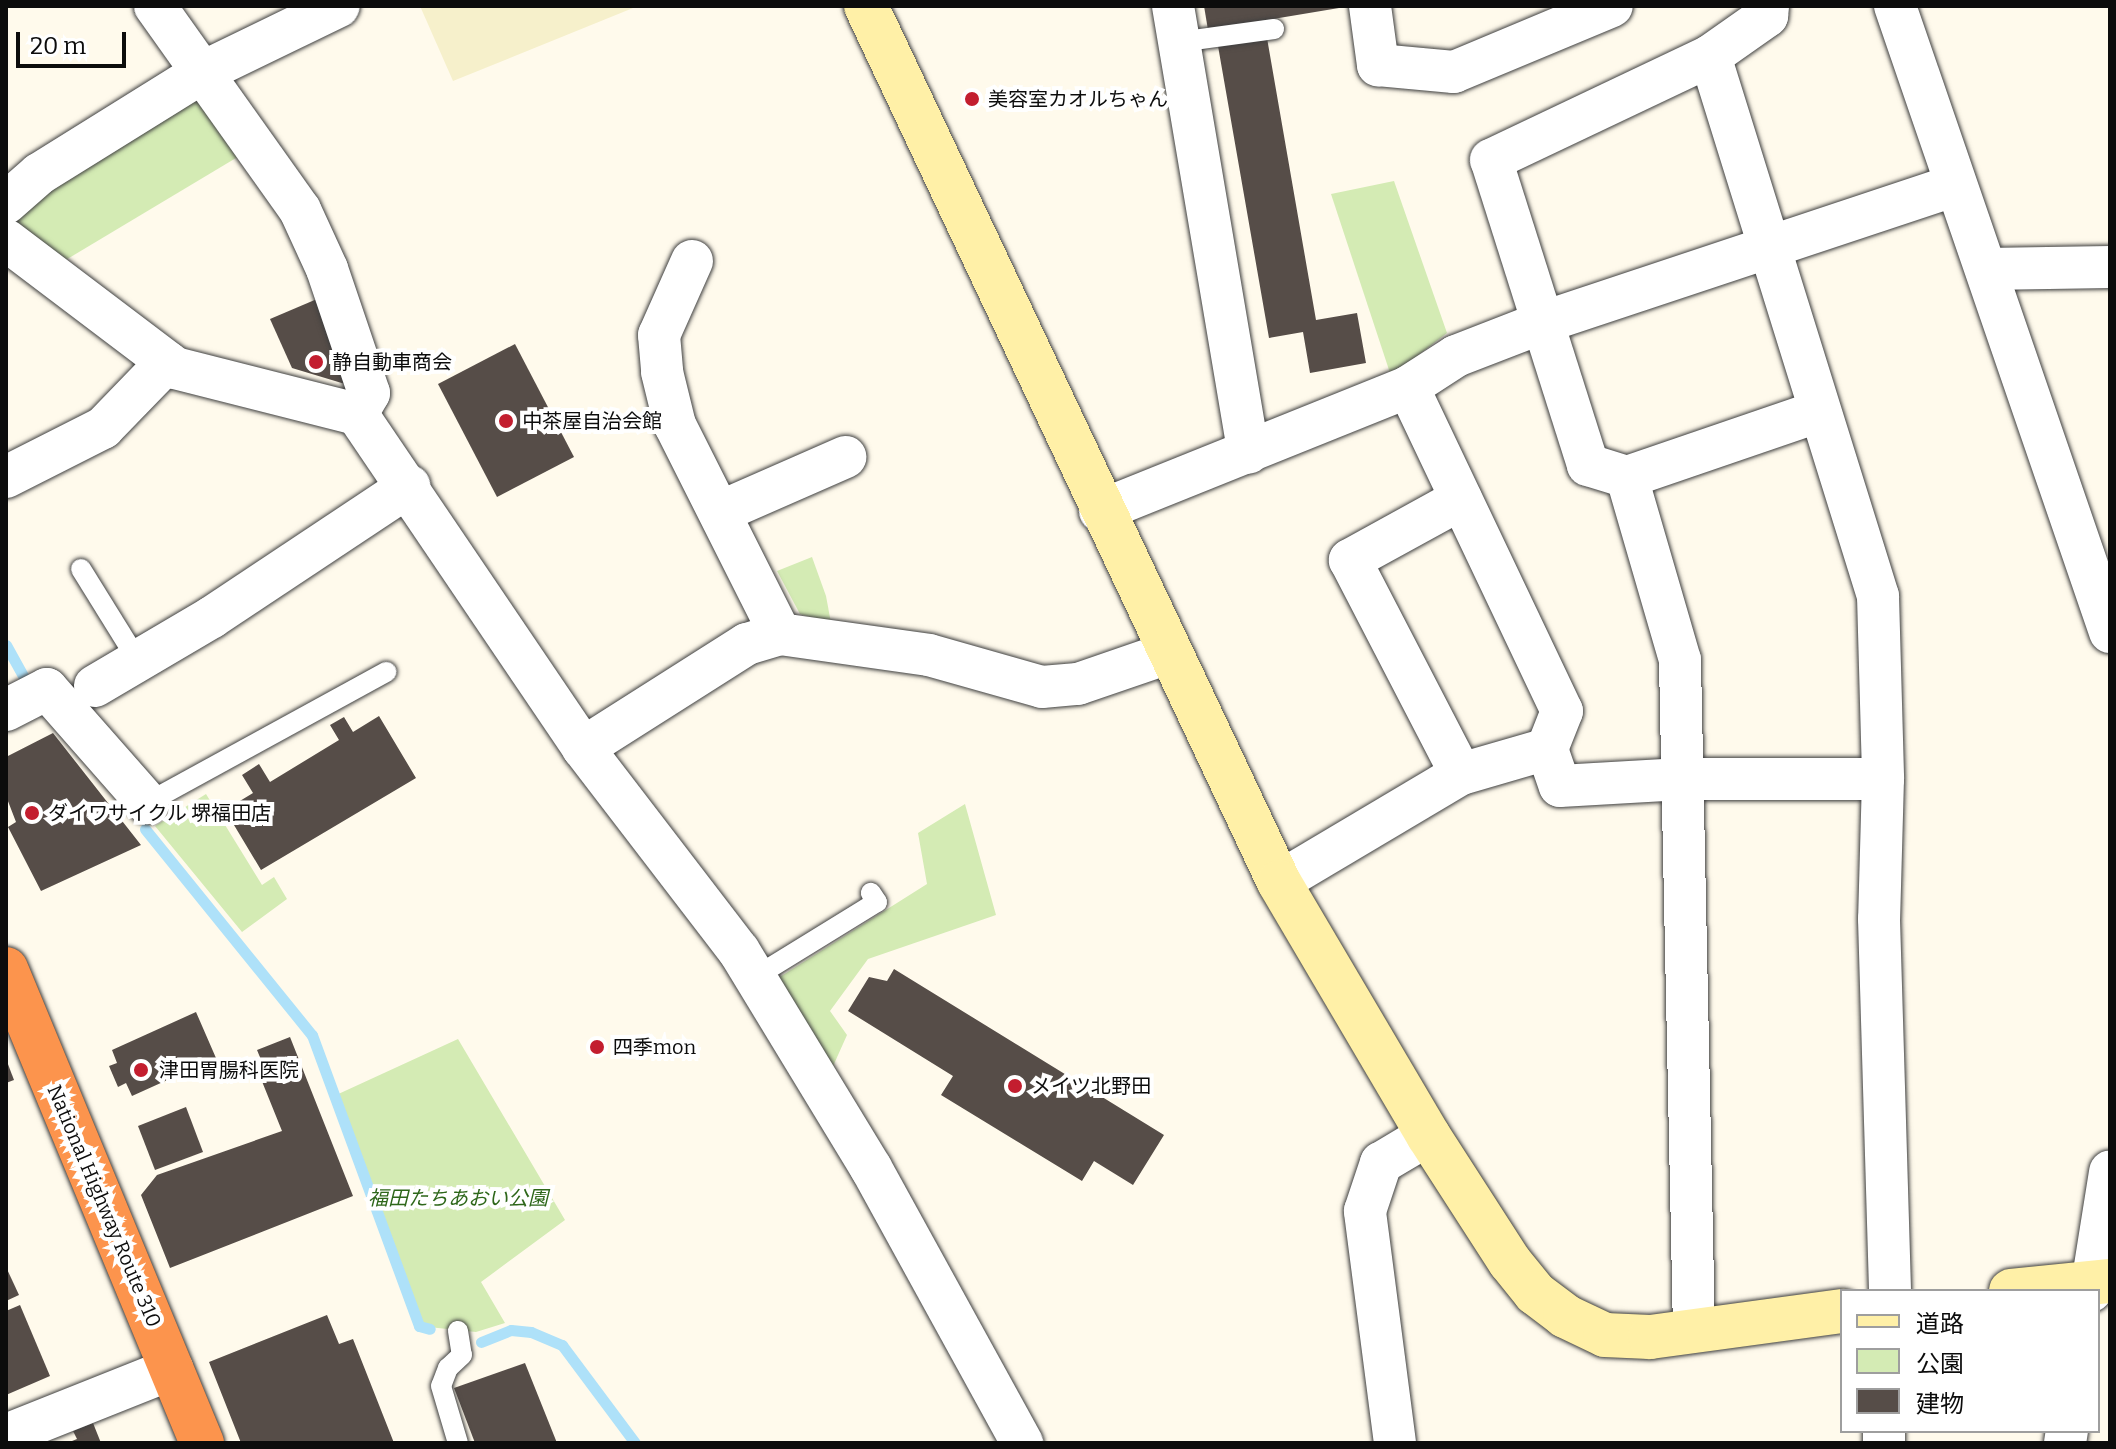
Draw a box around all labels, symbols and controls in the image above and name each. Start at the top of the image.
scale bar [20,16,130,66]
text: 20 m [30,32,86,60]
place label: 美容室カオルちゃん [988,87,1168,111]
marker: 美容室カオルちゃん [963,90,981,108]
place label: 静自動車商会 [332,350,452,374]
marker: 静自動車商会 [307,353,325,371]
place label: 中茶屋自治会館 [522,409,662,433]
marker: 中茶屋自治会館 [497,412,515,430]
place label: ダイワサイクル 堺福田店 [48,801,272,825]
marker: ダイワサイクル 堺福田店 [23,804,41,822]
place label: 四季mon [613,1035,696,1059]
marker: 四季mon [588,1038,606,1056]
place label: 津田胃腸科医院 [159,1058,299,1082]
marker: 津田胃腸科医院 [130,1059,152,1081]
place label: メイツ北野田 [1031,1074,1151,1098]
marker: メイツ北野田 [1006,1077,1024,1095]
street label: National Highway Route 310 [42,1081,166,1331]
park label: 福田たちあおい公園 [368,1186,548,1210]
legend [1840,1289,2100,1433]
text: 道路 [1916,1310,1964,1338]
text: 公園 [1916,1350,1964,1378]
text: 建物 [1916,1390,1964,1418]

